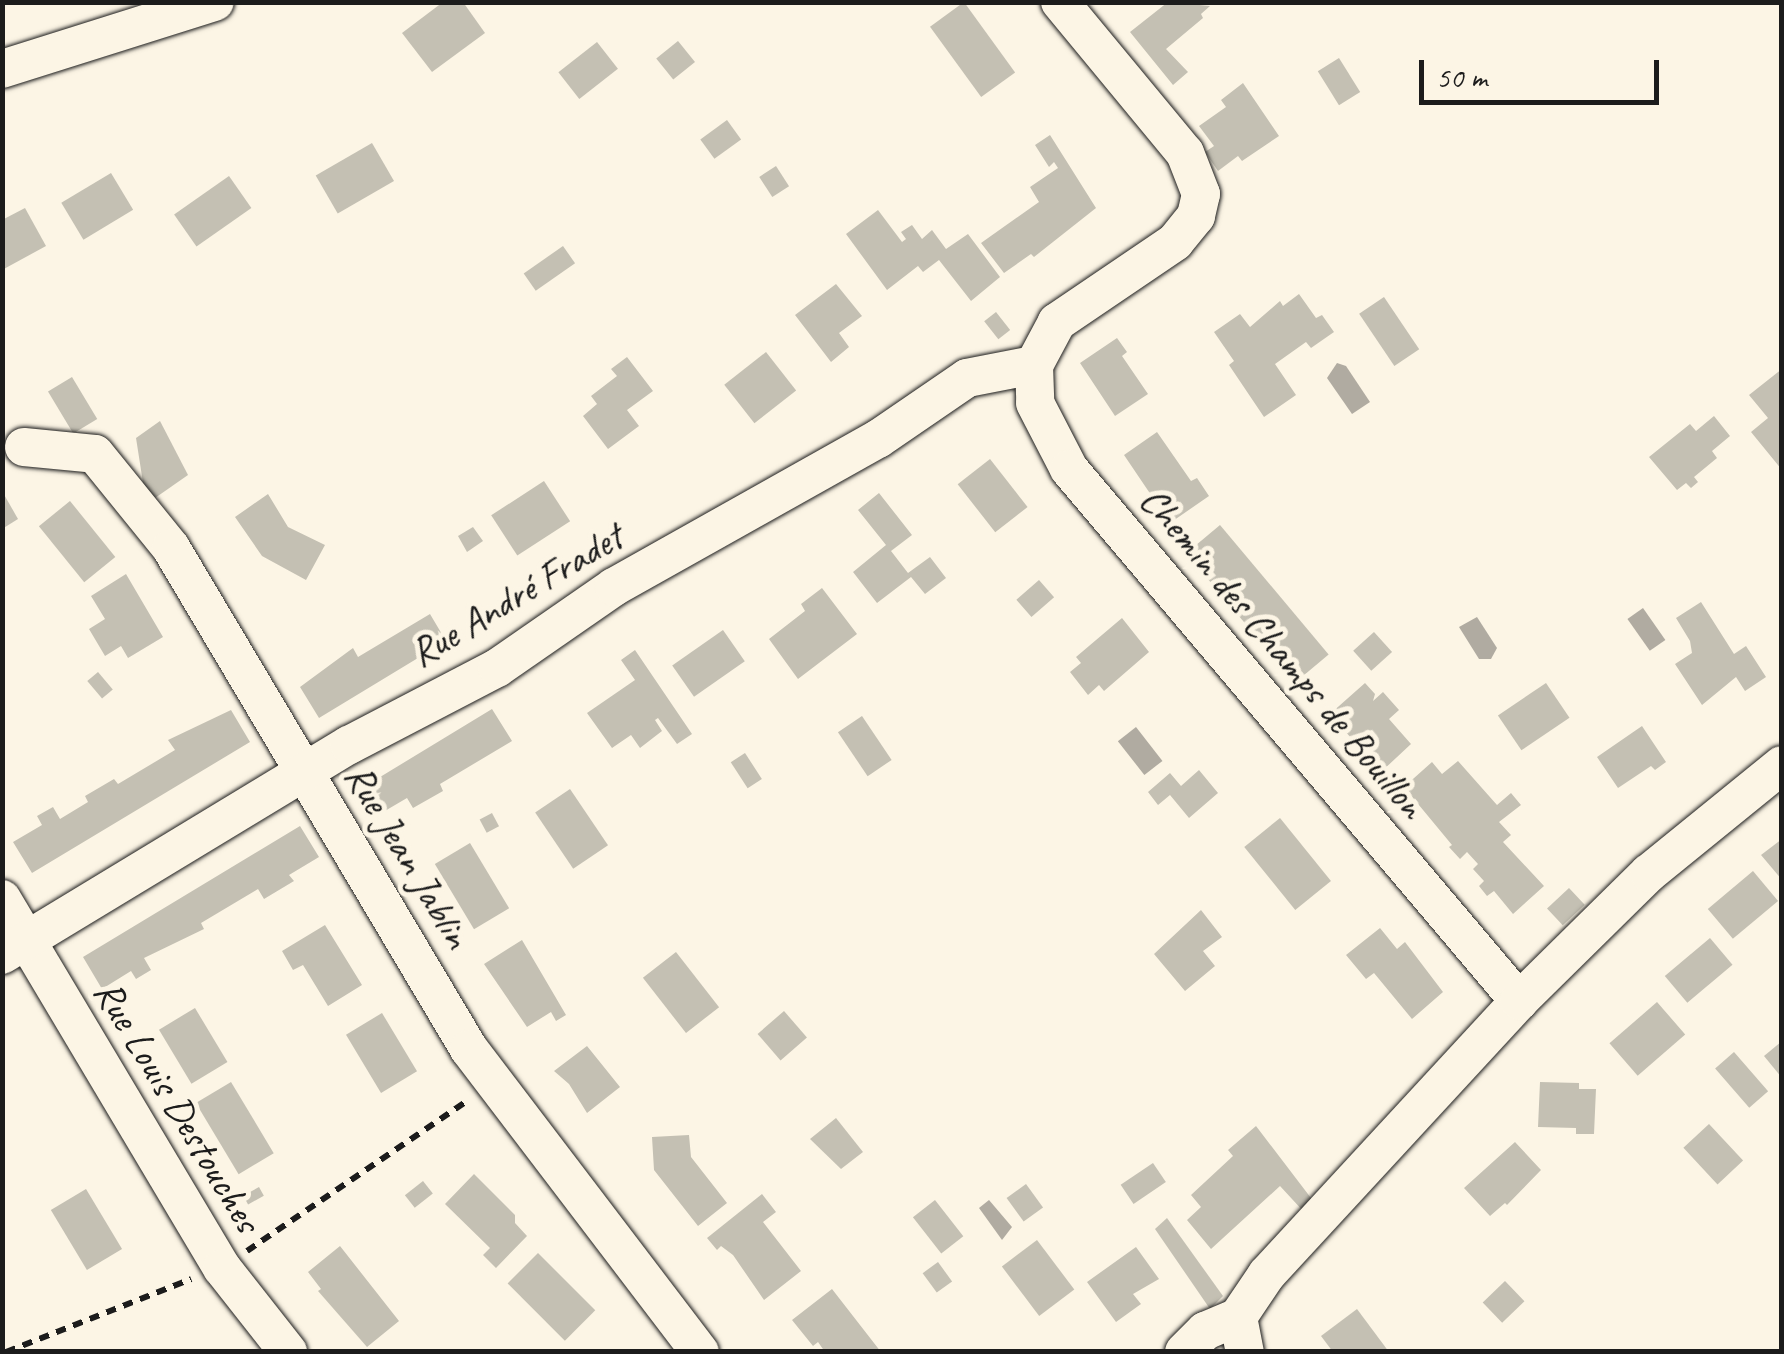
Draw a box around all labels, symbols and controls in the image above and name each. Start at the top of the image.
scale bar [1424,40,1664,102]
text: 50 m [1436,58,1487,96]
street label: Chemin des Champs de Bouillon [1129,475,1437,829]
street label: Rue André Fradet [401,513,631,677]
street label: Rue Jean Jablin [335,756,481,956]
street label: Rue Louis Destouches [84,971,272,1241]

